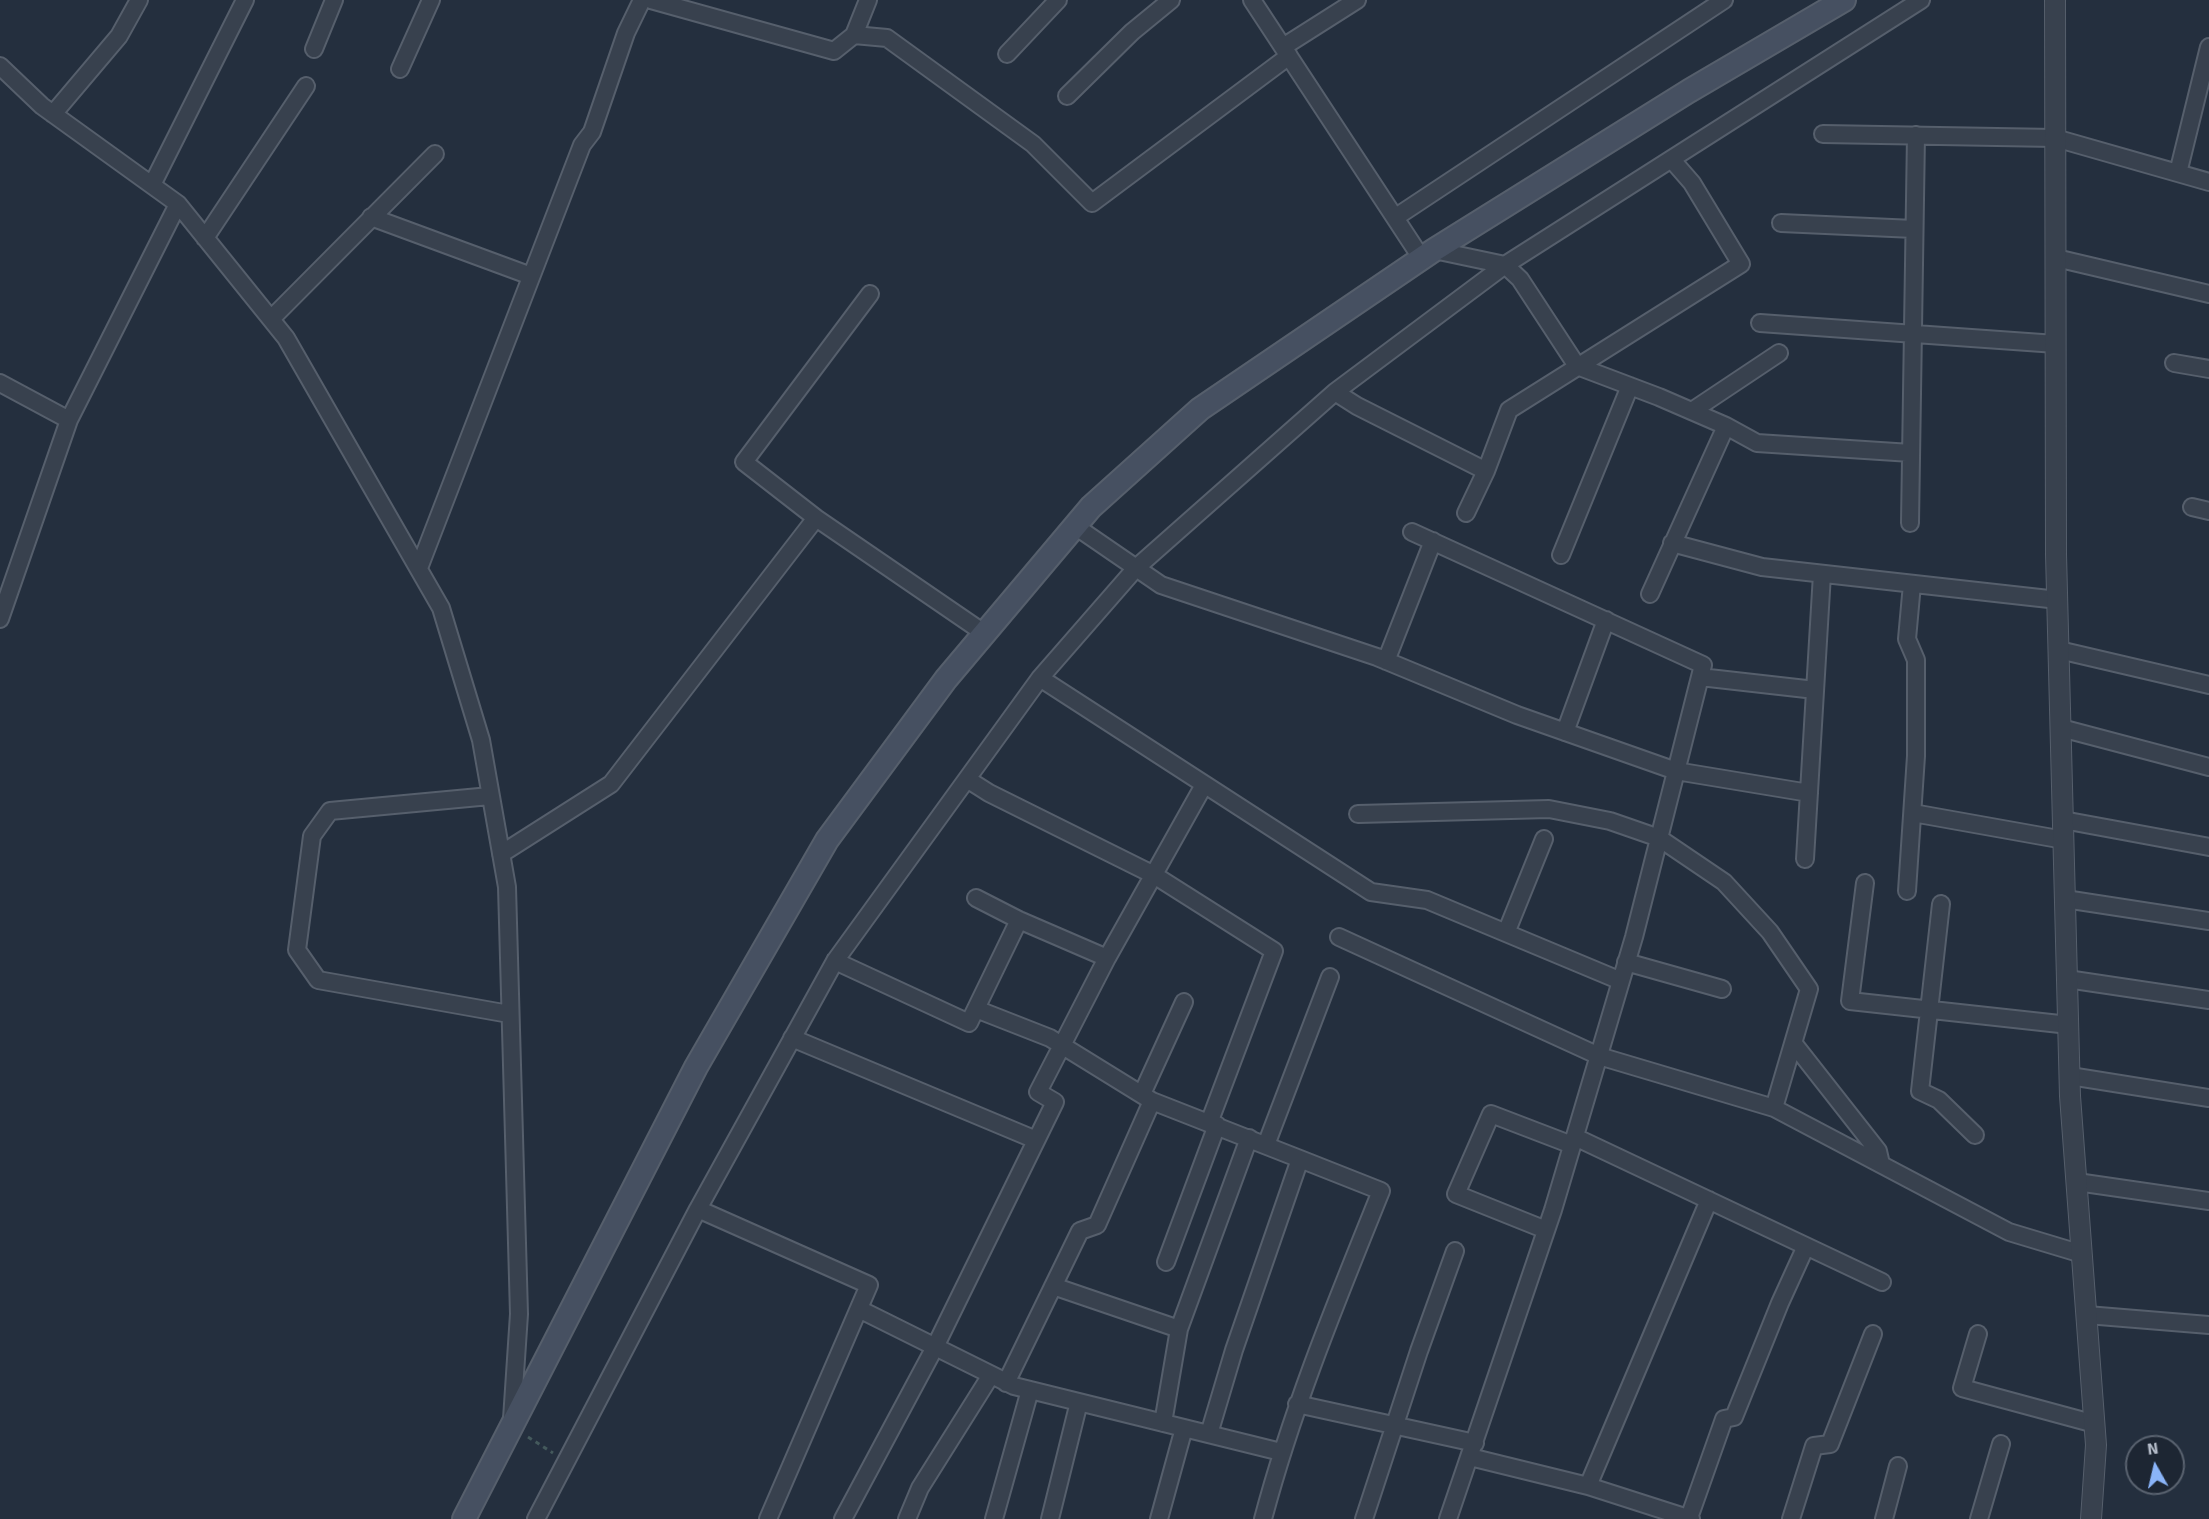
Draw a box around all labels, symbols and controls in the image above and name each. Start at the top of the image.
north arrow [2125,1435,2185,1495]
text: N [2146,1438,2160,1460]

